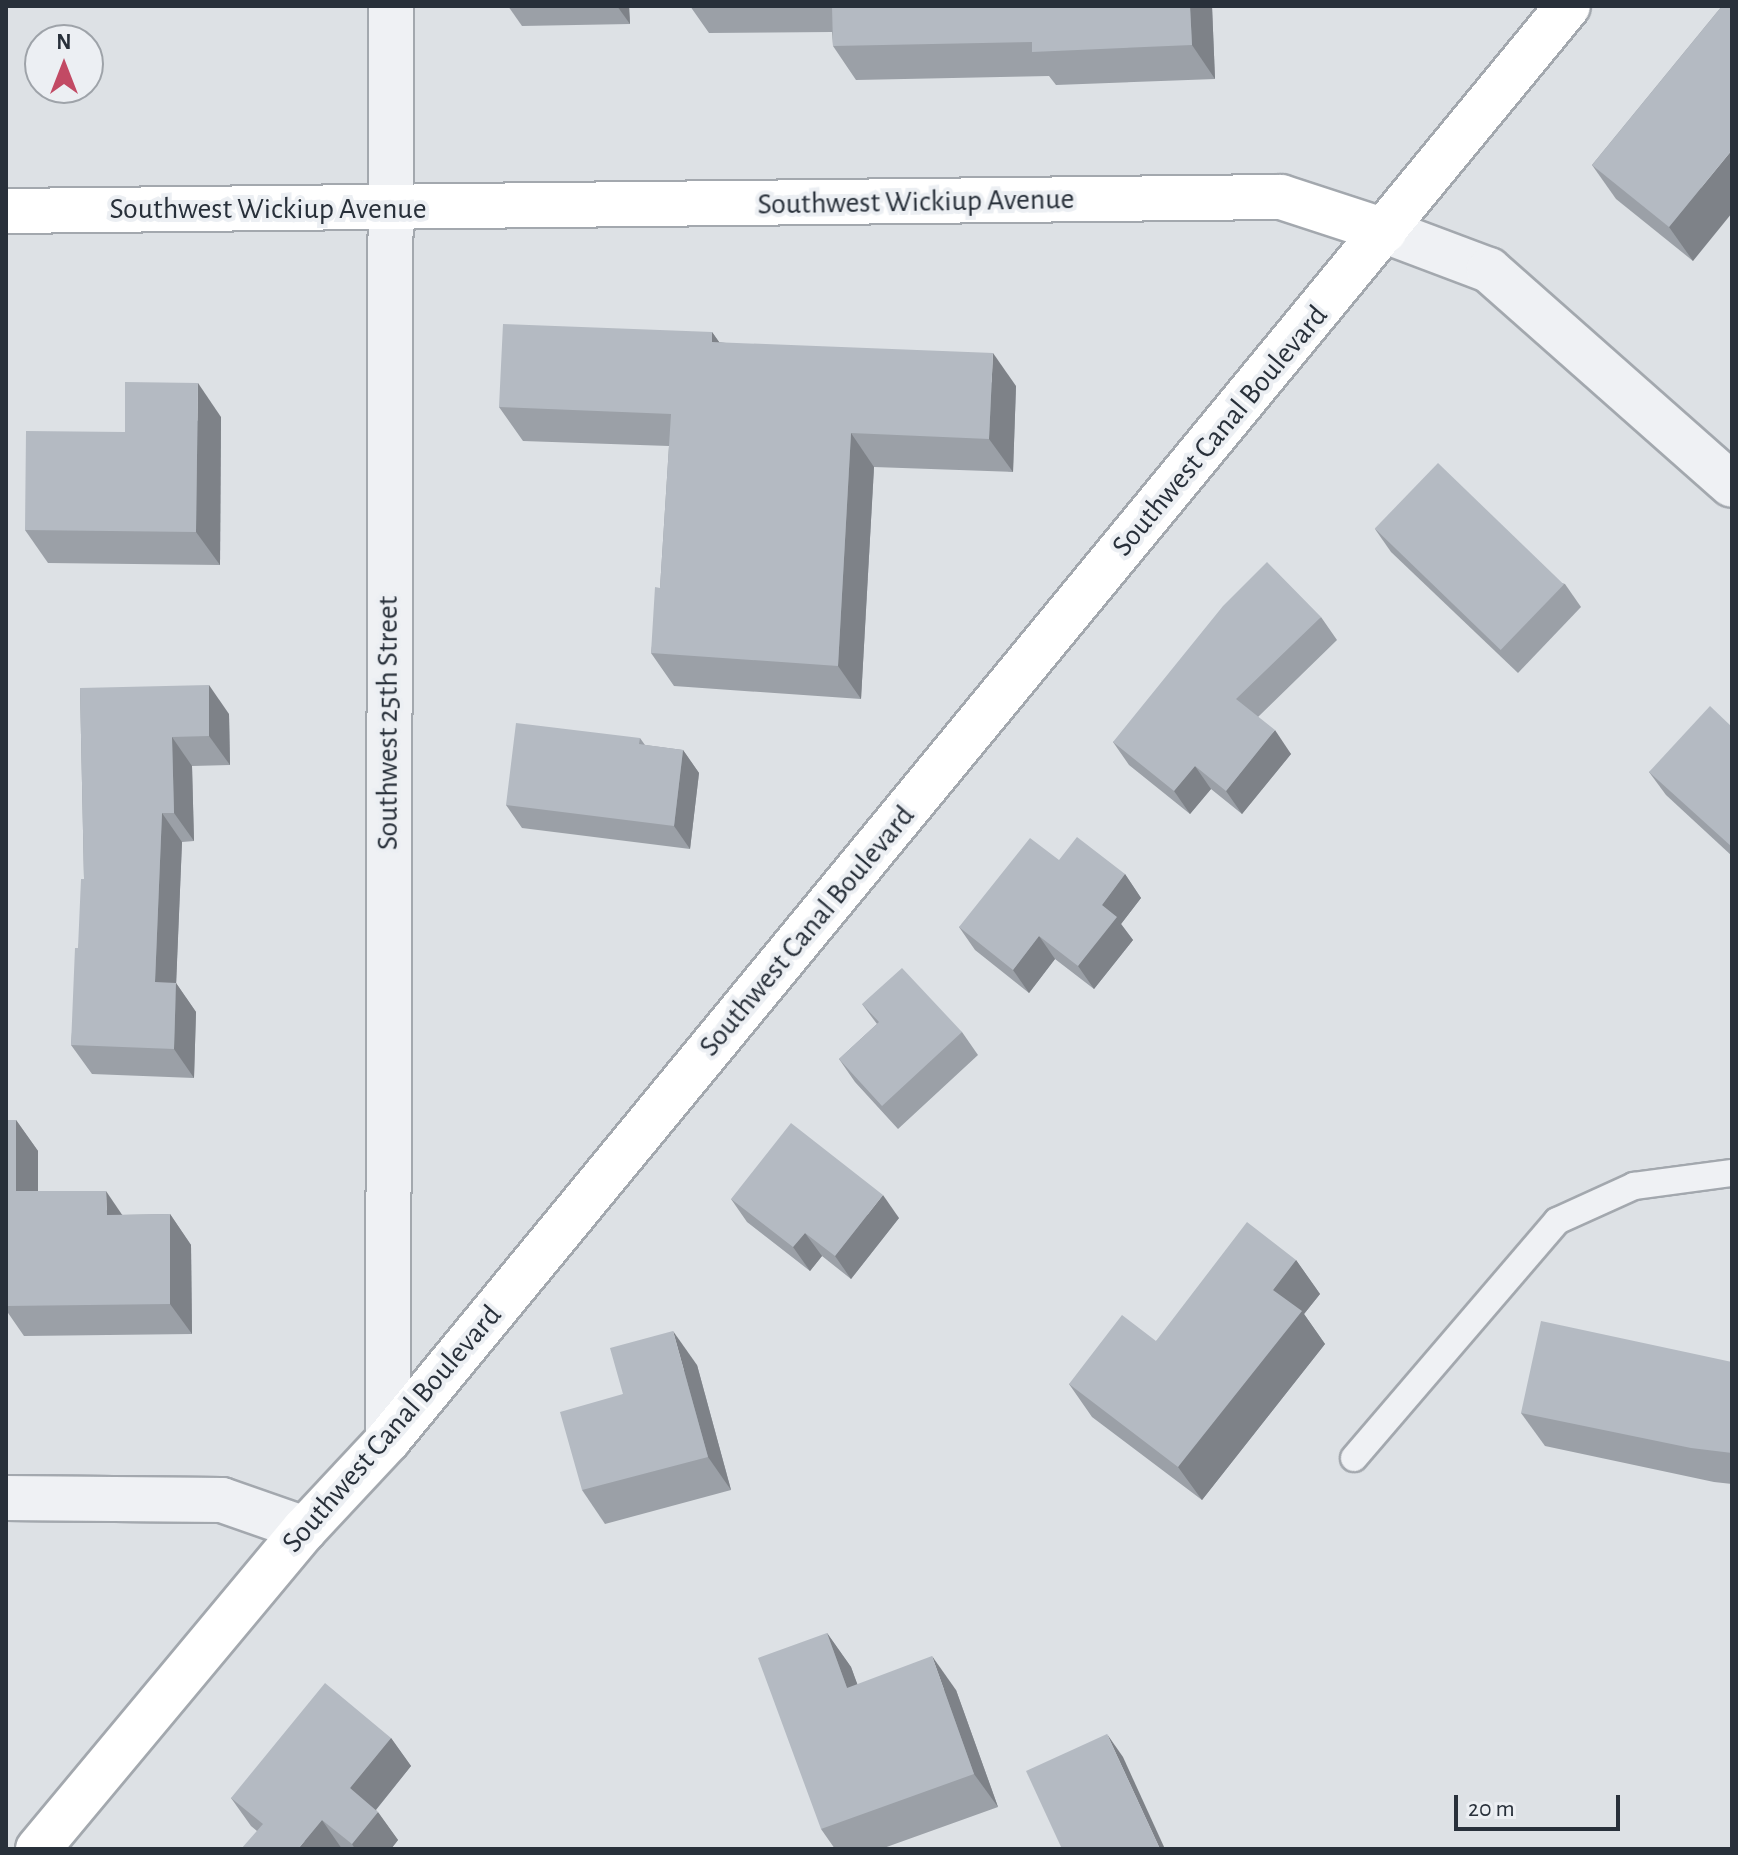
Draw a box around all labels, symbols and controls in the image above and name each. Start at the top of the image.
north arrow [24,24,104,104]
text: N [56,31,72,53]
street label: Southwest Wickiup Avenue [757,181,1075,223]
street label: Southwest Wickiup Avenue [110,191,426,227]
street label: Southwest Canal Boulevard [1105,298,1335,564]
street label: Southwest 25th Street [370,596,406,850]
street label: Southwest Canal Boulevard [692,798,922,1064]
street label: Southwest Canal Boulevard [275,1298,509,1560]
scale bar [1458,1779,1624,1829]
text: 20 m [1468,1797,1515,1821]

